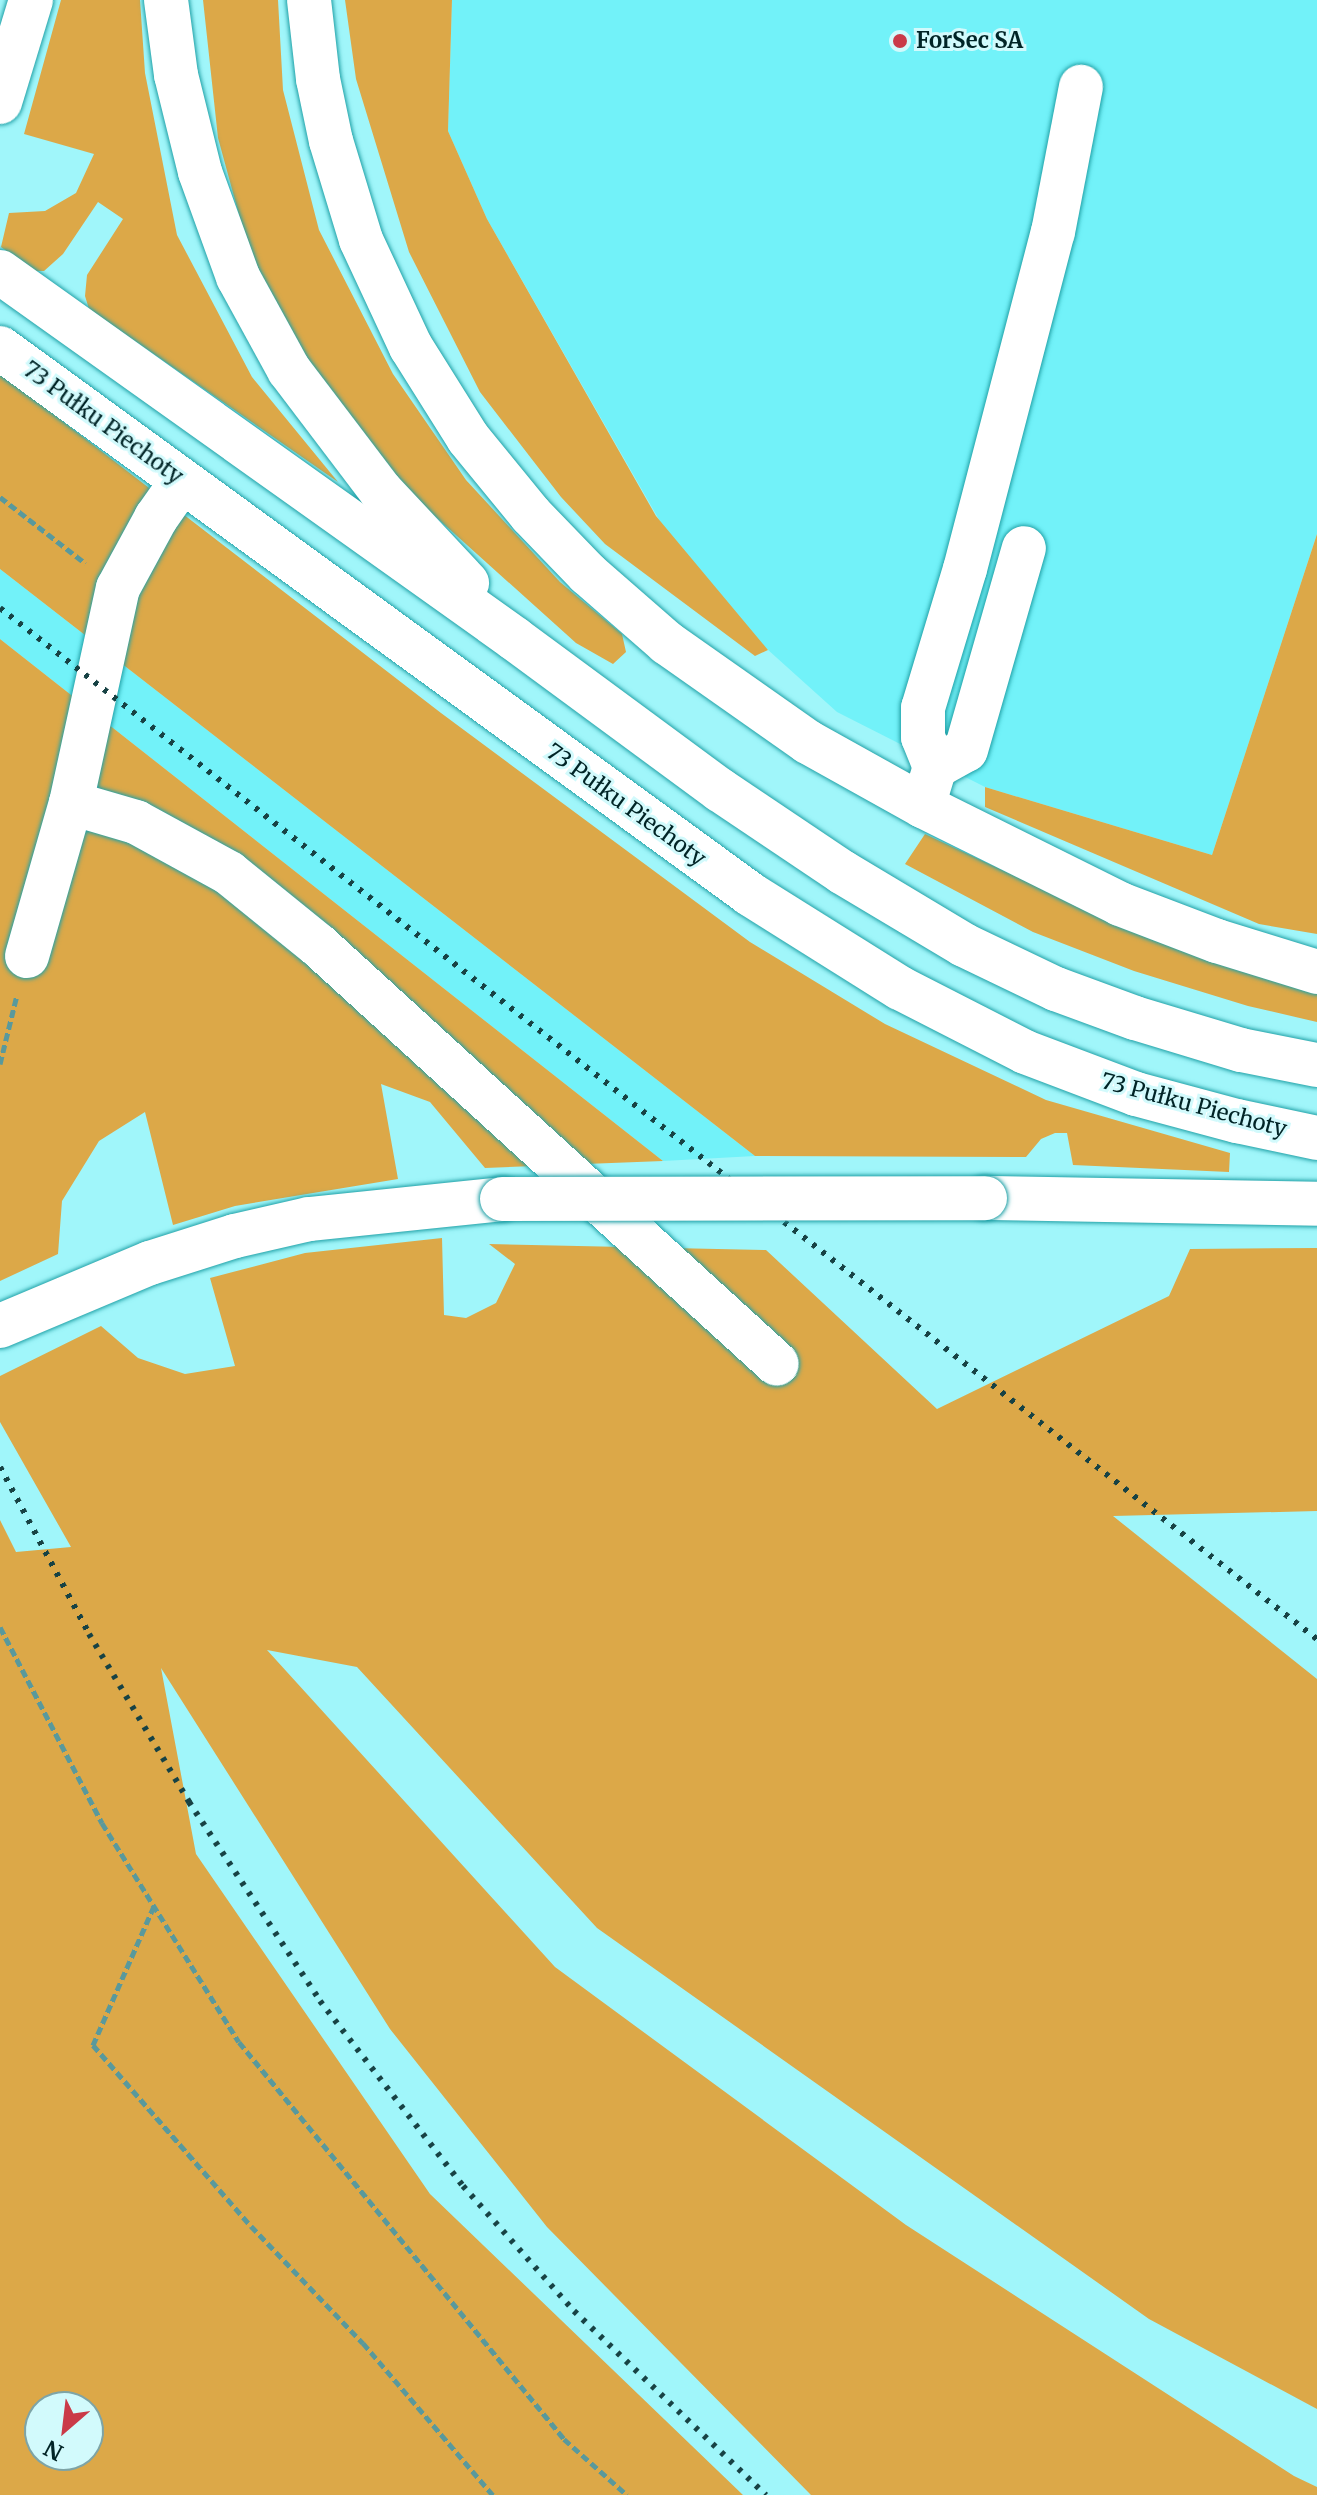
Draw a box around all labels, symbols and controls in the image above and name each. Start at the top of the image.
place label: ForSec SA [916,28,1023,54]
marker: ForSec SA [891,32,909,50]
street label: 73 Pułku Piechoty [18,356,188,490]
street label: 73 Pułku Piechoty [541,738,711,872]
street label: 73 Pułku Piechoty [1098,1068,1290,1142]
north arrow [24,2391,104,2471]
text: N [39,2434,68,2467]

